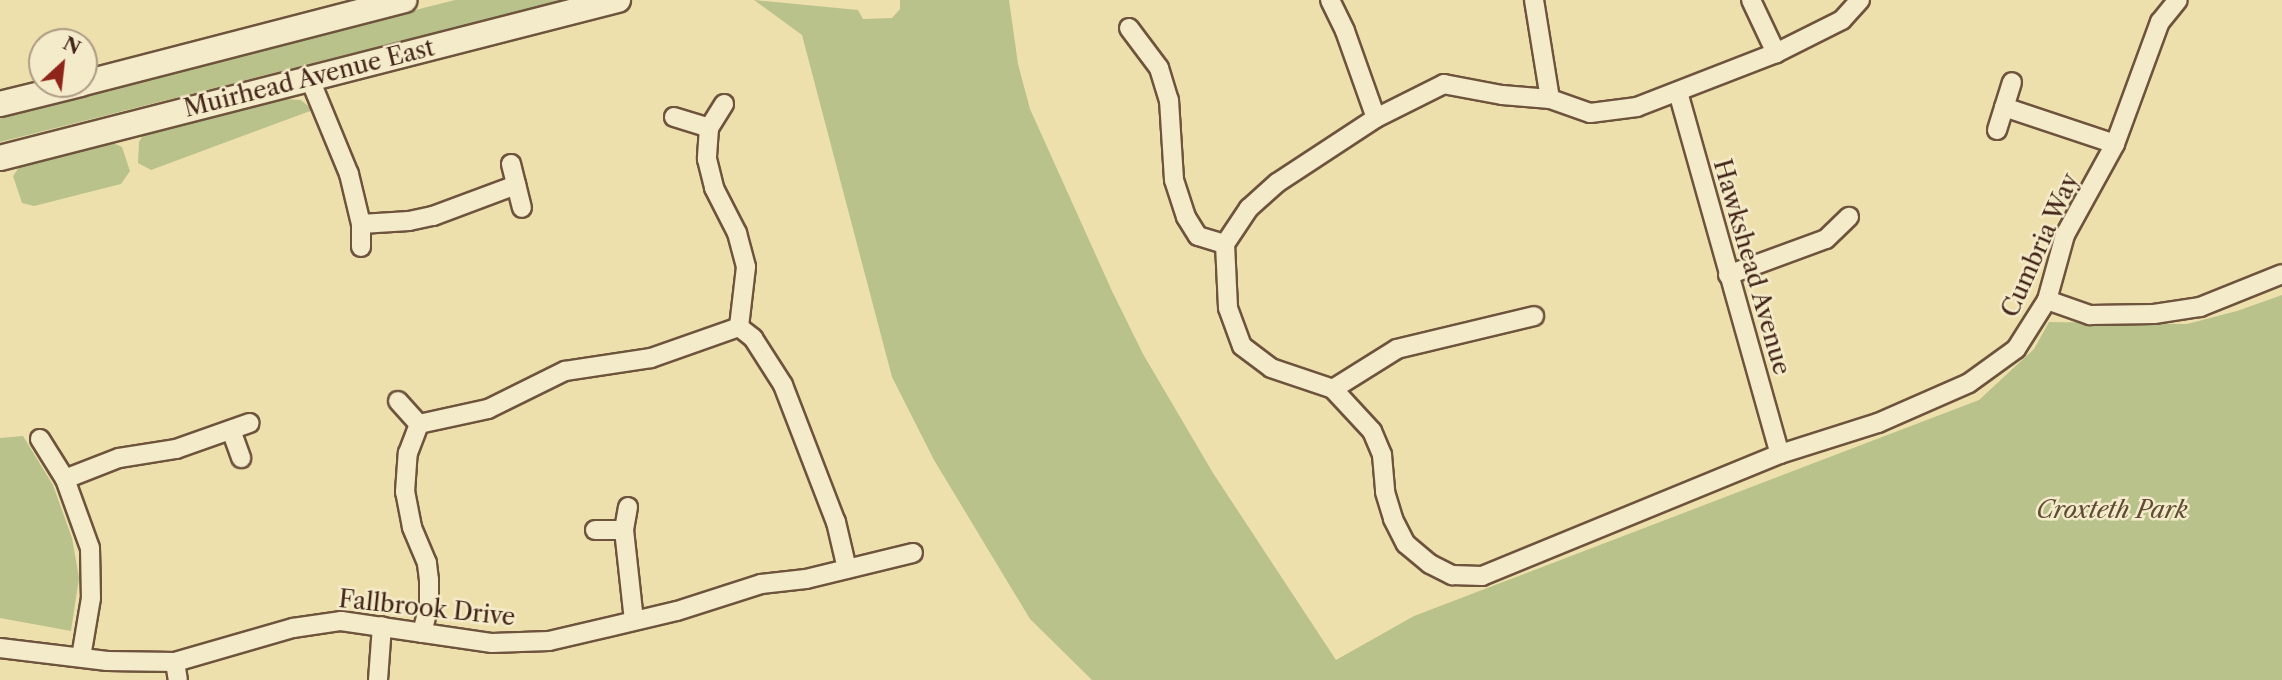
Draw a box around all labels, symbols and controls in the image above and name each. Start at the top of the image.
north arrow [28,28,98,98]
text: N [59,32,84,60]
street label: Muirhead Avenue East [180,33,438,123]
street label: Hawkshead Avenue [1707,155,1797,379]
street label: Cumbria Way [1995,168,2085,322]
park label: Croxteth Park [2036,496,2188,524]
street label: Fallbrook Drive [337,584,517,632]

